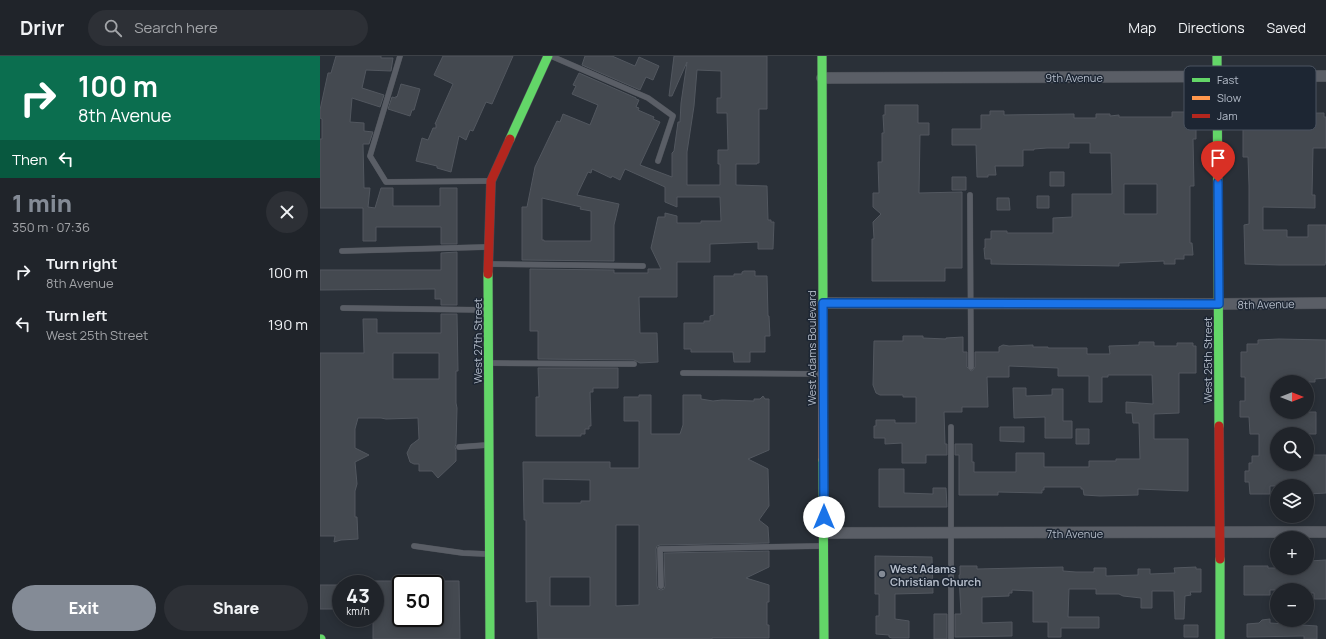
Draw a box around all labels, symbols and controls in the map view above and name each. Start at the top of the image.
search box [88,10,368,46]
text: Drivr [20,15,64,41]
icon: search [102,17,124,39]
text: Search here [134,17,218,38]
text: Map [1128,18,1156,37]
text: Directions [1178,18,1245,37]
text: Saved [1267,18,1306,37]
legend [1184,66,1316,130]
text: 100 m [78,67,158,105]
street label: 9th Avenue [1045,70,1103,85]
icon: right [12,72,64,124]
text: Fast [1217,72,1239,87]
text: Slow [1217,90,1242,105]
text: 8th Avenue [78,103,172,127]
text: Jam [1217,108,1238,123]
pin [1201,141,1235,182]
icon: arrive [1207,147,1229,169]
icon: left [55,148,77,170]
text: Then [12,149,47,170]
text: 1 min [12,186,72,219]
button: close [266,191,308,233]
text: 350 m · 07:36 [12,218,90,236]
text: Turn right [46,253,117,274]
icon: right [12,261,34,283]
text: 100 m [268,262,308,283]
text: 8th Avenue [46,274,114,292]
street label: West Adams Boulevard [804,290,819,406]
street label: 8th Avenue [1237,296,1295,312]
street label: West 27th Street [470,298,485,384]
text: Turn left [46,305,108,326]
icon: left [12,313,34,335]
text: 190 m [268,314,308,335]
street label: West 25th Street [1200,317,1215,403]
text: West 25th Street [46,326,148,344]
north arrow [1270,375,1314,419]
map controls [1270,375,1314,627]
button: search [1270,427,1314,471]
button: layers [1270,479,1314,523]
position arrow [803,496,845,538]
street label: 7th Avenue [1047,526,1104,541]
button: + [1270,531,1314,575]
place label: West Adams Christian Church [890,561,981,589]
marker: West Adams Christian Church [877,569,887,579]
speed limit sign: 50 [392,575,444,627]
text: 43 [346,582,370,609]
button: − [1270,583,1314,627]
button: Exit [12,585,156,631]
button: Share [164,585,308,631]
text: km/h [346,604,370,618]

